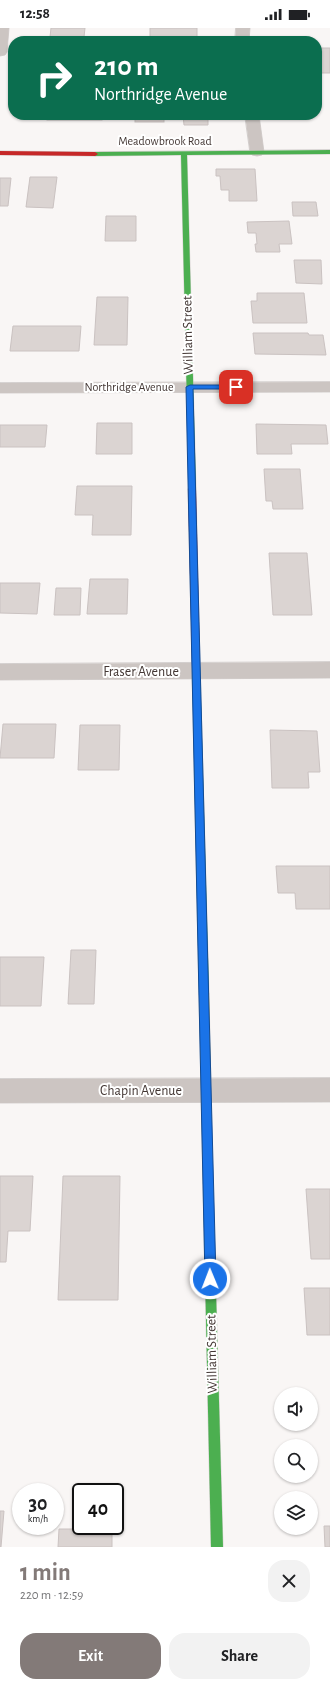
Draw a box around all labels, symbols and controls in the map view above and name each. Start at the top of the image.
text: 12:58 [20,6,50,21]
icon: right [28,52,80,104]
text: 210 m [94,53,159,81]
text: Northridge Avenue [94,86,227,104]
street label: Meadowbrook Road [118,135,212,147]
street label: William Street [180,295,196,375]
pin [219,370,253,404]
icon: arrive [225,376,247,398]
street label: Northridge Avenue [85,381,173,393]
street label: Fraser Avenue [103,665,179,679]
street label: Chapin Avenue [100,1084,182,1098]
position arrow [189,1258,231,1300]
street label: William Street [204,1314,220,1394]
map controls [274,1387,318,1535]
button: sound [274,1387,318,1431]
button: search [274,1439,318,1483]
speed limit sign: 40 [72,1483,124,1535]
button: layers [274,1491,318,1535]
text: 30 [28,1494,48,1514]
text: km/h [28,1514,48,1524]
button: close [268,1560,310,1602]
text: 1 min [20,1561,71,1585]
text: 220 m · 12:59 [20,1589,83,1602]
button: Exit [20,1633,161,1679]
button: Share [169,1633,310,1679]

